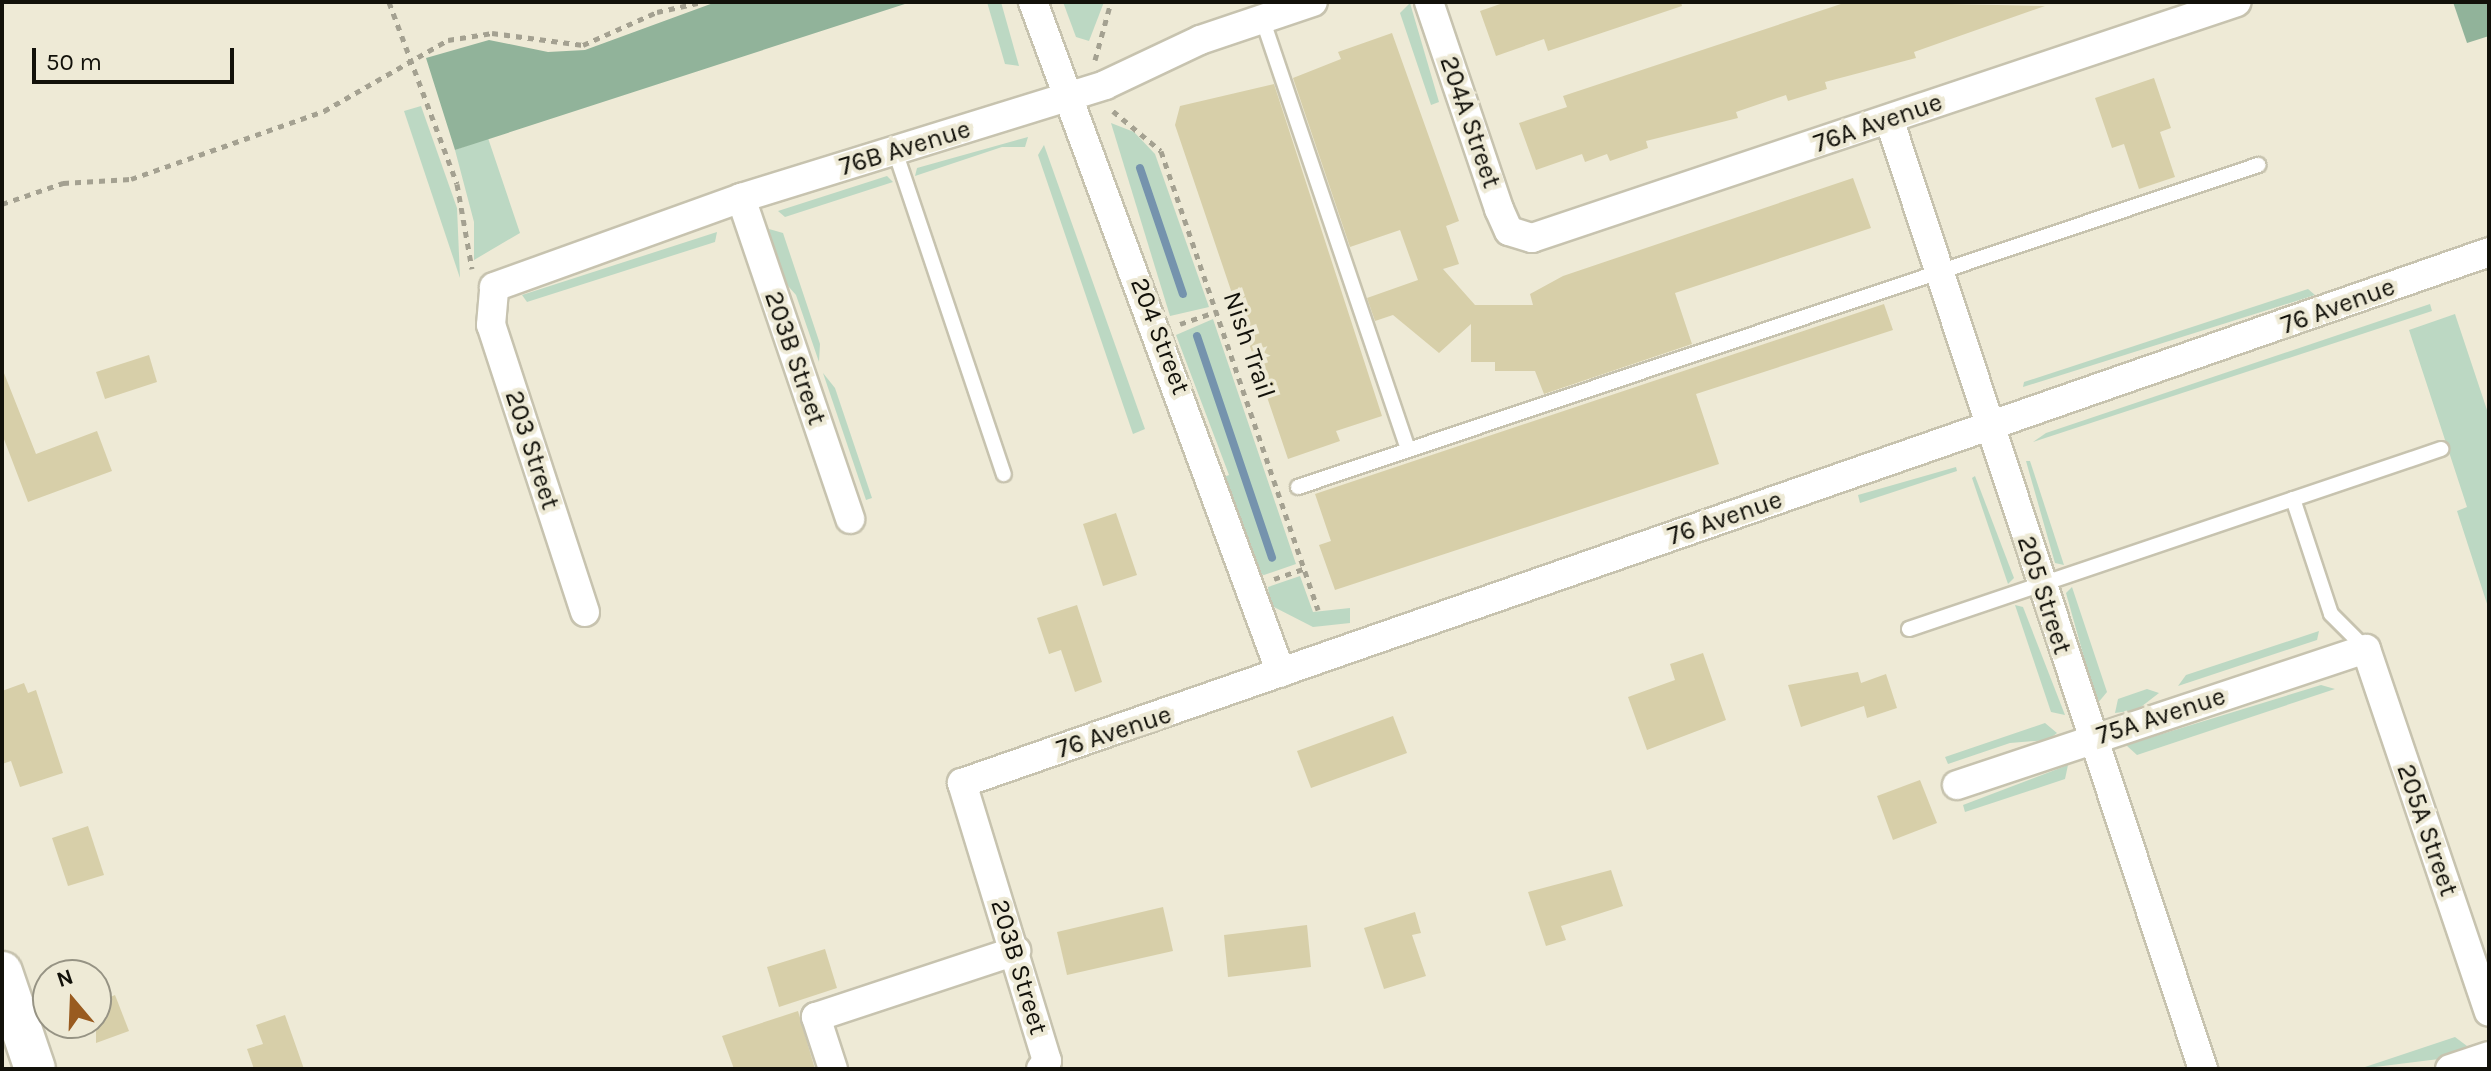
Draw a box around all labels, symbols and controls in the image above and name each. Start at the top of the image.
scale bar [36,32,238,82]
text: 50 m [46,48,102,76]
street label: 204A Street [1433,52,1507,192]
street label: 76A Avenue [1810,86,1946,160]
street label: 76B Avenue [836,113,974,183]
street label: 76 Avenue [2277,271,2399,341]
street label: 204 Street [1123,273,1197,399]
street label: 203B Street [758,287,832,429]
street label: Nish Trail [1216,287,1282,403]
street label: 203 Street [498,387,566,513]
street label: 76 Avenue [1664,484,1786,552]
street label: 205 Street [2010,532,2078,658]
street label: 75A Avenue [2093,681,2229,751]
street label: 76 Avenue [1053,699,1175,765]
street label: 205A Street [2390,760,2464,900]
street label: 203B Street [984,896,1054,1038]
north arrow [32,959,112,1039]
text: N [53,963,77,993]

